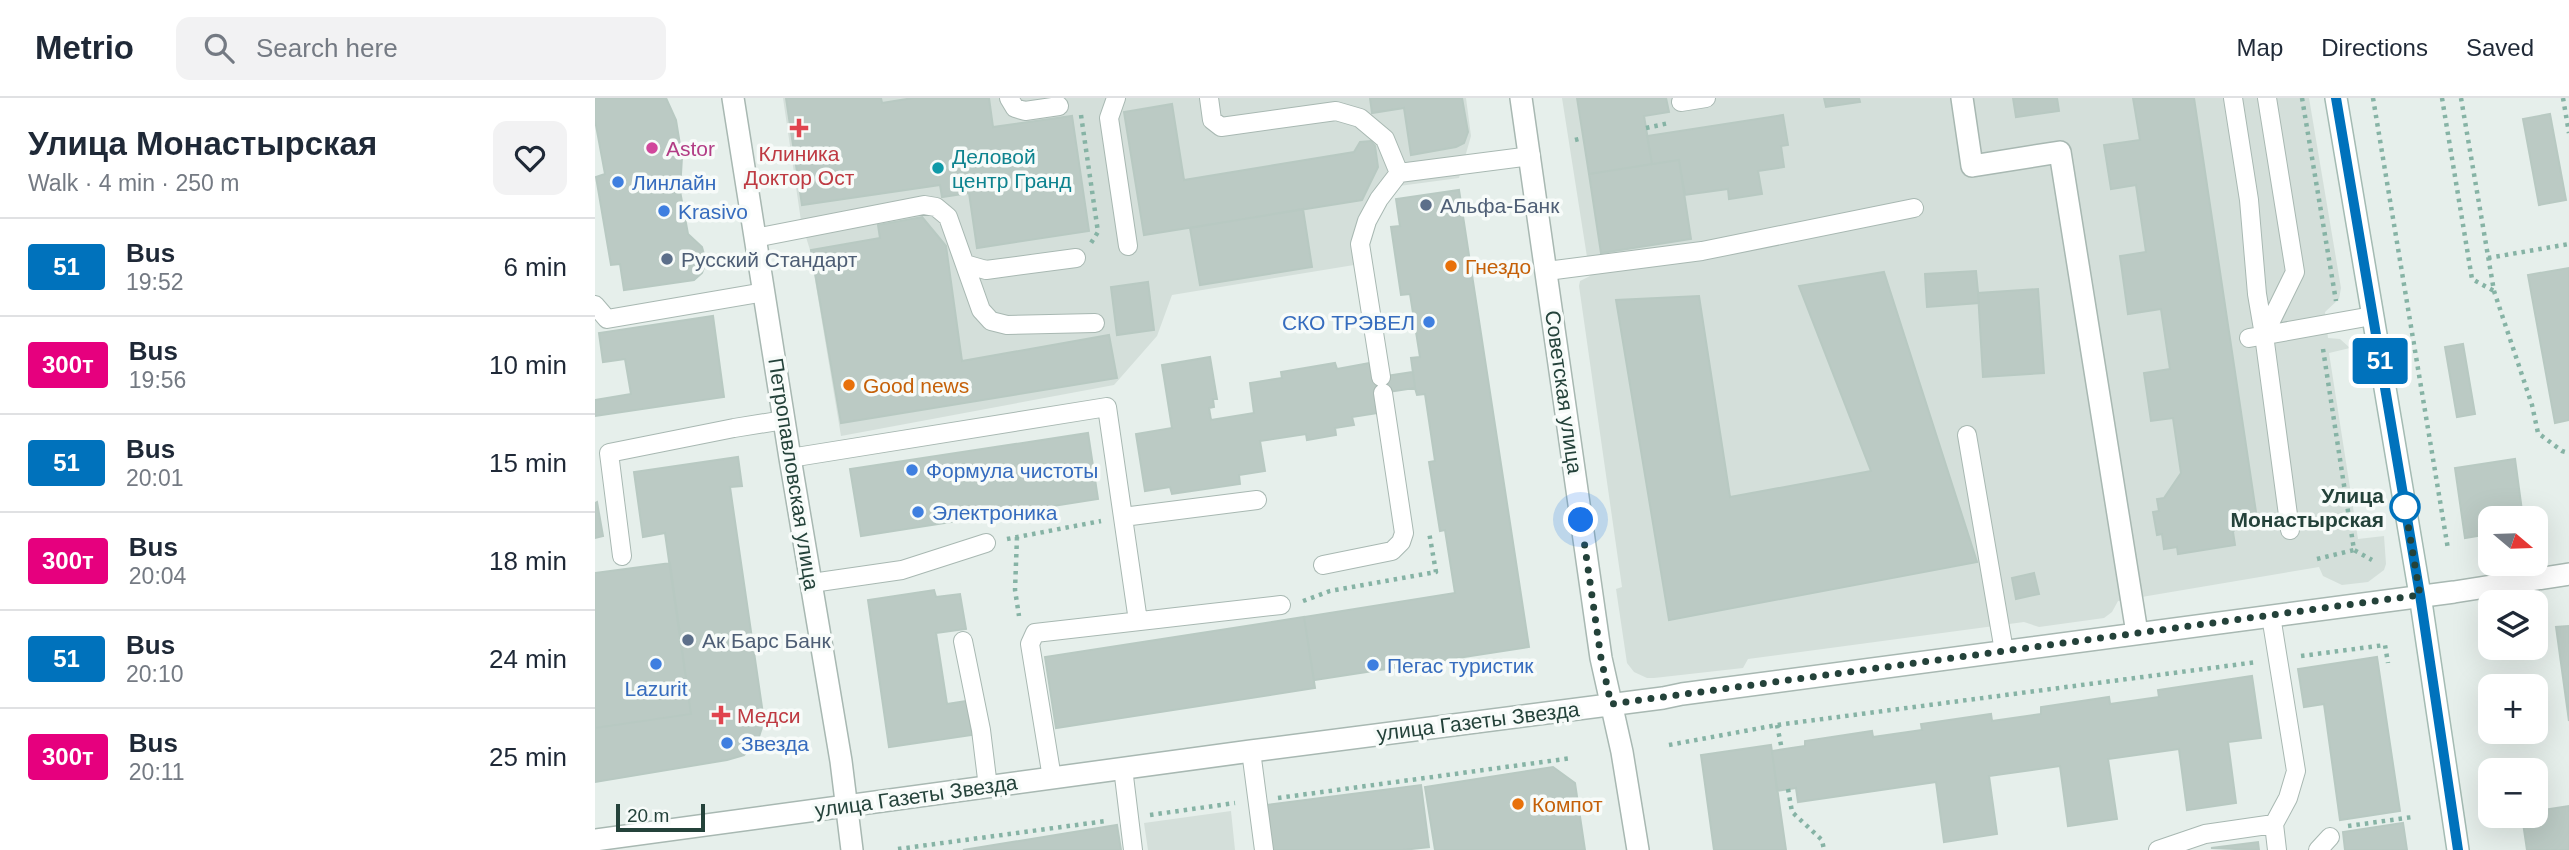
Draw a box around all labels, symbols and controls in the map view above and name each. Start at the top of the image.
search box [176,17,666,80]
text: Metrio [35,29,134,66]
icon: search [200,29,238,67]
text: Search here [256,33,398,63]
text: Map [2237,34,2283,61]
text: Directions [2321,34,2428,61]
text: Saved [2466,34,2534,61]
marker: Клиника Доктор Ост [789,118,809,138]
button: heart [493,121,567,195]
text: Улица Монастырская [28,125,377,162]
place label: Astor [666,137,715,160]
marker: Astor [644,140,660,156]
place label: Клиника Доктор Ост [744,142,855,189]
place label: Деловой центр Гранд [952,145,1072,192]
marker: Деловой центр Гранд [930,160,946,176]
text: Walk · 4 min · 250 m [28,170,239,196]
place label: Линлайн [632,171,716,194]
marker: Линлайн [610,174,626,190]
place label: Альфа-Банк [1440,194,1560,217]
marker: Альфа-Банк [1418,197,1434,213]
place label: Krasivo [678,200,748,223]
marker: Krasivo [656,203,672,219]
text: Bus [126,238,175,268]
place label: Русский Стандарт [681,248,858,271]
marker: Русский Стандарт [659,251,675,267]
text: 6 min [503,252,567,282]
text: 51 [53,253,80,280]
place label: Гнездо [1465,255,1531,278]
marker: Гнездо [1443,258,1459,274]
text: 19:52 [126,269,184,295]
street label: Советская улица [1541,309,1587,476]
place label: СКО ТРЭВЕЛ [1282,311,1415,334]
marker: СКО ТРЭВЕЛ [1421,314,1437,330]
text: Bus [129,336,178,366]
line badge: 51 [2349,338,2411,384]
text: 51 [2367,347,2393,374]
text: 10 min [489,350,567,380]
text: 300т [42,351,94,378]
street label: Петропавловская улица [764,356,824,592]
text: 19:56 [129,367,186,393]
place label: Good news [863,374,969,397]
marker: Good news [841,377,857,393]
text: Bus [126,434,175,464]
text: 15 min [489,448,567,478]
text: 51 [53,449,80,476]
place label: Формула чистоты [926,459,1098,482]
marker: Формула чистоты [904,462,920,478]
text: 20:01 [126,465,184,491]
place label: Улица Монастырская [2230,484,2384,531]
marker: Улица Монастырская [2390,492,2420,522]
place label: Электроника [932,501,1058,524]
your location [1563,502,1598,537]
marker: Электроника [910,504,926,520]
north arrow [2478,506,2548,576]
map controls [2478,506,2548,828]
text: Bus [129,532,178,562]
text: 18 min [489,546,567,576]
text: 300т [42,547,94,574]
text: 20:04 [129,563,186,589]
button: layers [2478,590,2548,660]
place label: Ак Барс Банк [702,629,832,652]
text: Bus [126,630,175,660]
marker: Ак Барс Банк [680,632,696,648]
text: 24 min [489,644,567,674]
text: 51 [53,645,80,672]
place label: Пегас туристик [1387,654,1534,677]
marker: Lazurit [648,656,664,672]
marker: Пегас туристик [1365,657,1381,673]
text: 20:10 [126,661,184,687]
button: + [2478,674,2548,744]
place label: Lazurit [624,677,688,700]
street label: улица Газеты Звезда [1375,697,1581,745]
place label: Медси [737,704,800,727]
marker: Медси [711,705,731,725]
text: Bus [129,728,178,758]
place label: Звезда [741,732,809,755]
marker: Звезда [719,735,735,751]
text: 25 min [489,742,567,772]
text: 300т [42,743,94,770]
button: − [2478,758,2548,828]
text: 20:11 [129,759,185,785]
street label: улица Газеты Звезда [813,770,1019,822]
place label: Компот [1532,793,1603,816]
marker: Компот [1510,796,1526,812]
scale bar [616,801,705,833]
text: 20 m [627,805,669,826]

